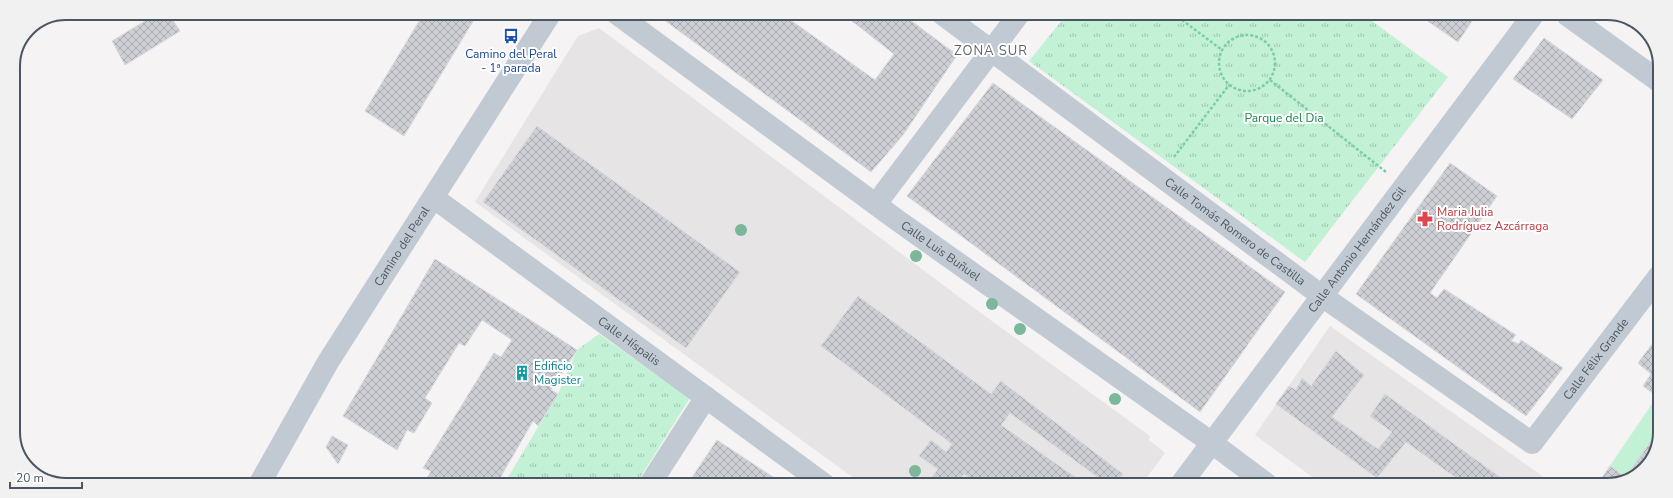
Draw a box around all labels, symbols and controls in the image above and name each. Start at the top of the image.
bus stop icon: Camino del Peral - 1ª parada [502,27,520,45]
district label: ZONA SUR [954,42,1028,60]
place label: Camino del Peral - 1ª parada [465,46,557,76]
park label: Parque del Dia [1244,110,1324,126]
street label: Calle Tomás Romero de Castilla [1161,174,1309,289]
street label: Calle Antonio Hernández Gil [1304,183,1410,316]
street label: Camino del Peral [370,203,433,289]
place label: Maria Julia Rodríguez Azcárraga [1437,204,1549,234]
pharmacy icon: Maria Julia Rodríguez Azcárraga [1416,210,1434,228]
street label: Calle Luis Buñuel [898,217,984,285]
street label: Calle Híspalis [595,313,664,370]
street label: Calle Félix Grande [1560,315,1632,403]
place label: Edificio Magister [534,358,582,388]
building icon: Edificio Magister [513,364,531,382]
scale bar [10,464,82,490]
text: 20 m [16,470,44,486]

